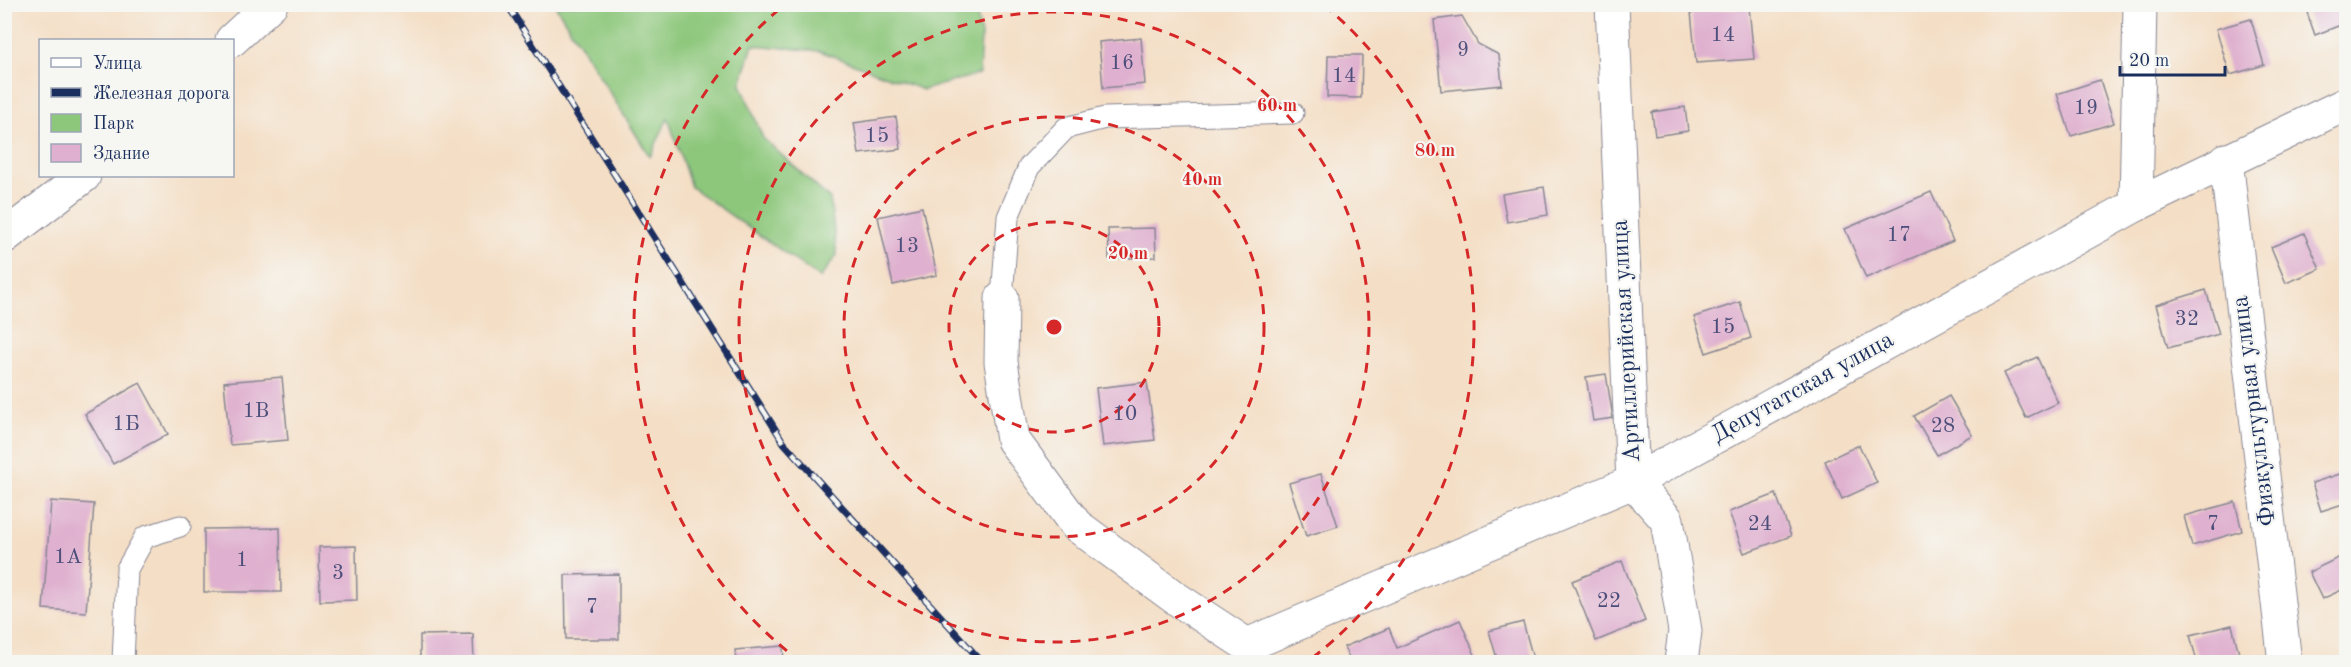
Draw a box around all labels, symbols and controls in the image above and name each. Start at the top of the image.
house number: 14 [1711,25,1735,46]
legend [39,39,234,177]
scale bar [2120,39,2225,77]
house number: 9 [1457,40,1469,61]
text: 20 m [2129,52,2169,70]
house number: 16 [1110,53,1134,74]
text: Улица [93,55,142,73]
house number: 14 [1332,66,1356,87]
text: Железная дорога [93,85,230,103]
text: 60 m [1257,97,1297,115]
house number: 19 [2074,98,2098,119]
text: Парк [93,115,134,133]
house number: 15 [865,126,889,147]
text: 80 m [1415,142,1455,160]
text: Здание [93,145,150,163]
text: 40 m [1182,171,1222,189]
street label: Артиллерийская улица [1609,219,1645,463]
house number: 17 [1887,225,1911,246]
house number: 13 [895,236,919,257]
text: 20 m [1108,245,1148,263]
street label: Физкультурная улица [2229,294,2281,528]
house number: 32 [2175,309,2199,330]
centre of rings [1044,317,1064,337]
house number: 15 [1711,317,1735,338]
street label: Депутатская улица [1708,328,1898,448]
house number: 1В [243,401,269,422]
house number: 10 [1113,404,1137,425]
house number: 1Б [112,414,140,435]
house number: 28 [1931,416,1955,437]
house number: 24 [1748,514,1772,535]
house number: 7 [2207,514,2219,535]
house number: 1А [54,547,82,568]
house number: 1 [236,550,248,571]
house number: 3 [332,563,344,584]
house number: 22 [1597,591,1621,612]
house number: 7 [586,597,598,618]

